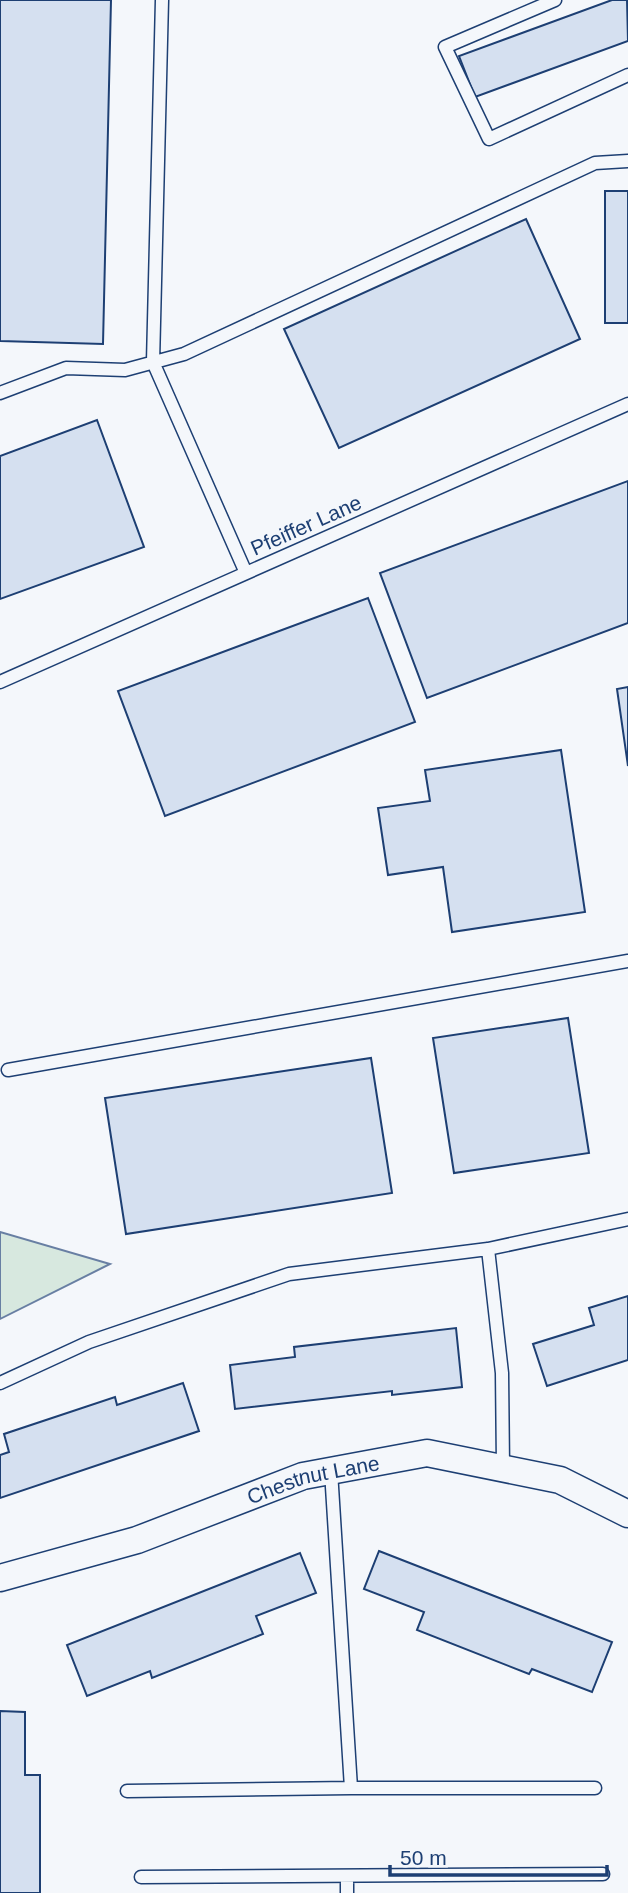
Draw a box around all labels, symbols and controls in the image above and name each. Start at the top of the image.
street label: Pfeiffer Lane [247,490,365,560]
street label: Chestnut Lane [243,1451,381,1508]
scale bar [390,1834,607,1878]
text: 50 m [400,1846,447,1869]

